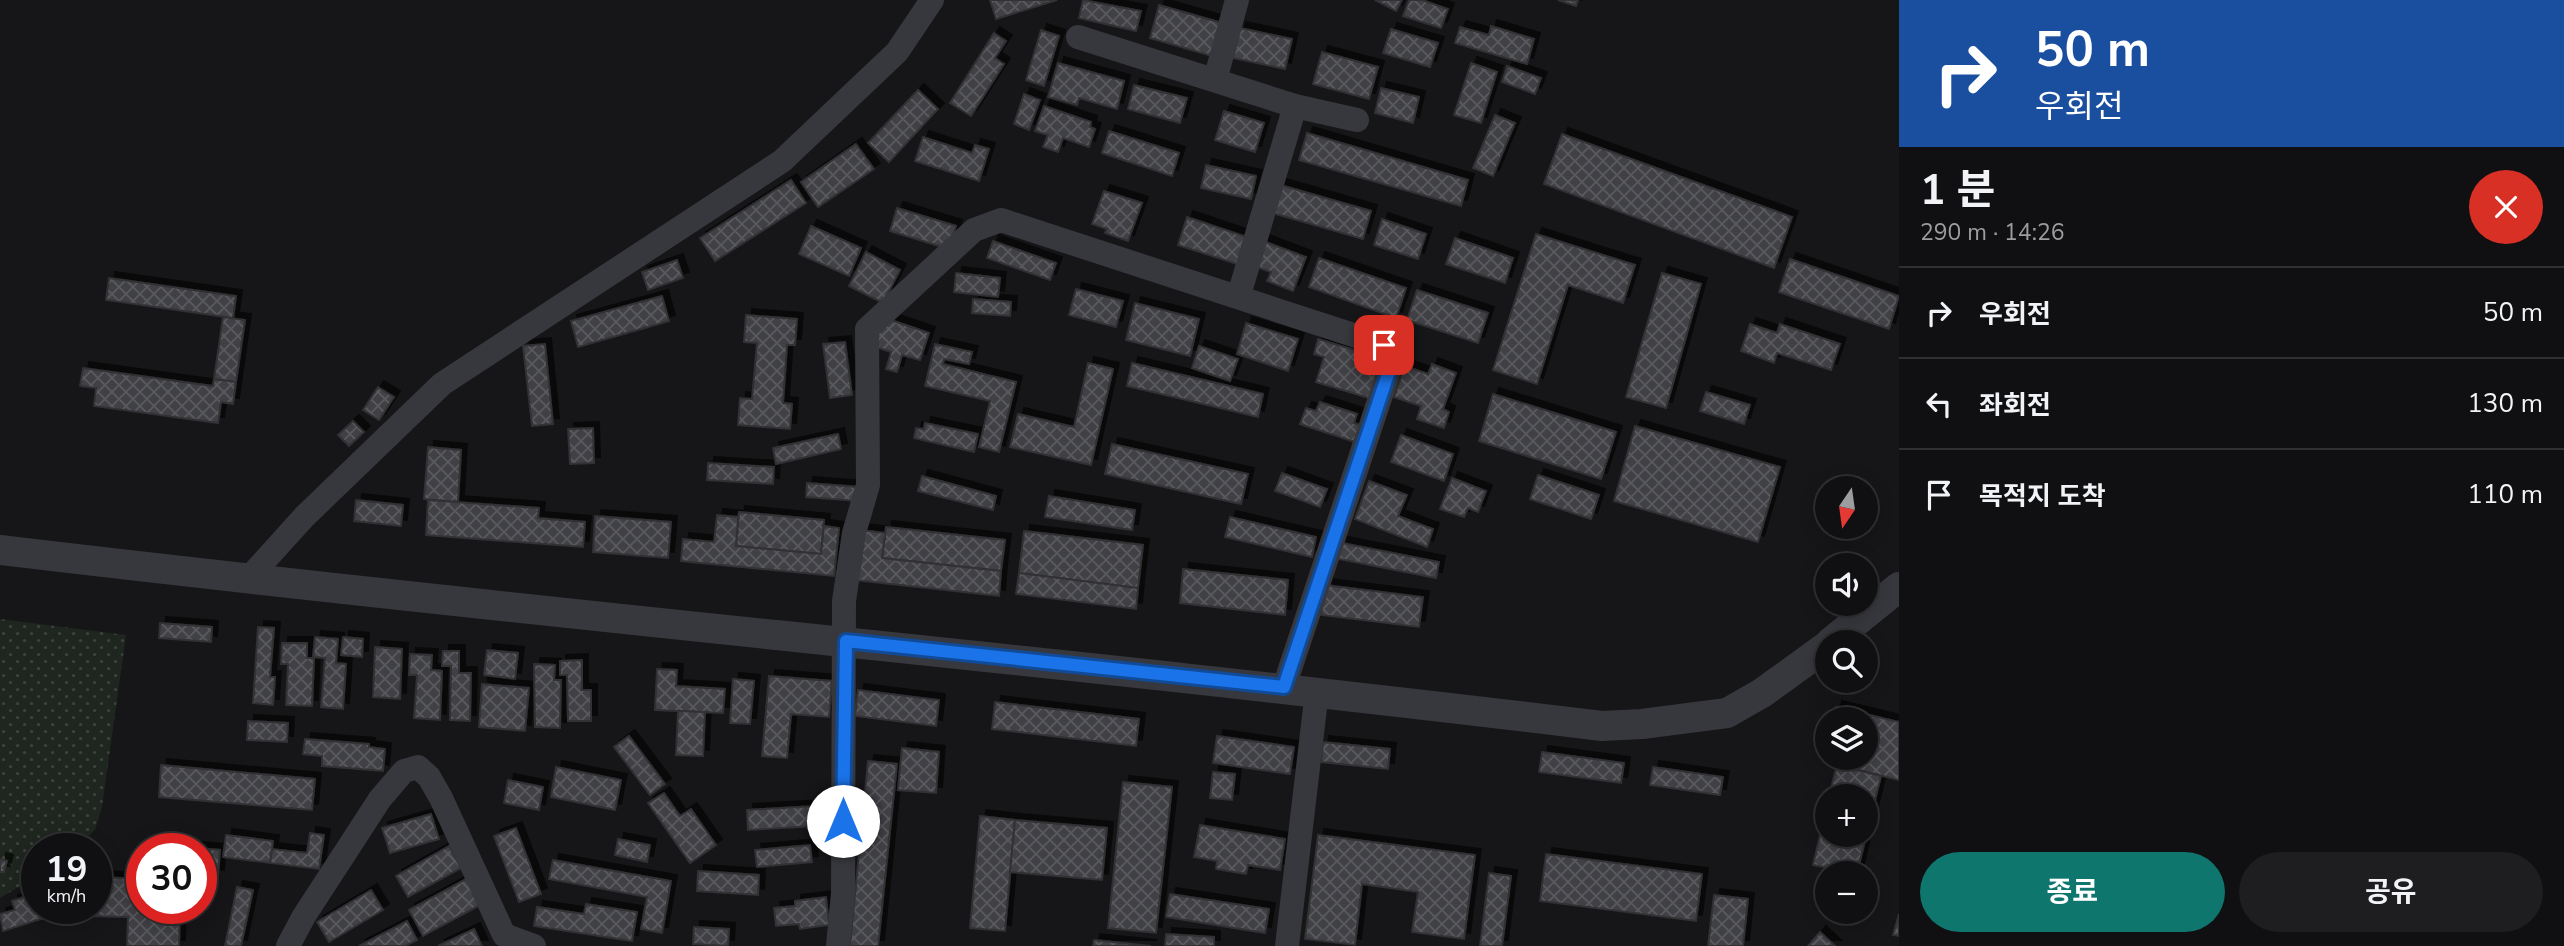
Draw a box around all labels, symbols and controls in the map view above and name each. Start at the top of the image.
text: 50 m [2035,16,2150,83]
icon: right [1920,28,2011,119]
text: 우회전 [2035,85,2123,128]
text: 1 분 [1920,162,1995,219]
button: close [2469,170,2543,244]
text: 290 m · 14:26 [1920,217,2065,248]
icon: right [1920,294,1958,332]
text: 50 m [2483,295,2543,330]
text: 우회전 [1979,297,2051,332]
pin [1354,315,1414,375]
icon: arrive [1365,326,1403,364]
icon: left [1920,385,1958,423]
text: 130 m [2467,386,2543,421]
text: 좌회전 [1979,388,2051,423]
north arrow [1815,476,1878,539]
map controls [1815,476,1878,924]
icon: arrive [1920,476,1958,514]
text: 110 m [2467,477,2543,512]
text: 목적지 도착 [1979,479,2106,514]
button: sound [1815,553,1878,616]
button: search [1815,630,1878,693]
button: layers [1815,707,1878,770]
position arrow [806,784,880,858]
button: + [1815,784,1878,847]
speed limit sign: 30 [126,833,217,924]
text: 19 [45,846,88,893]
button: 종료 [1920,852,2225,932]
button: 공유 [2239,852,2543,932]
button: − [1815,861,1878,924]
text: km/h [47,884,86,908]

